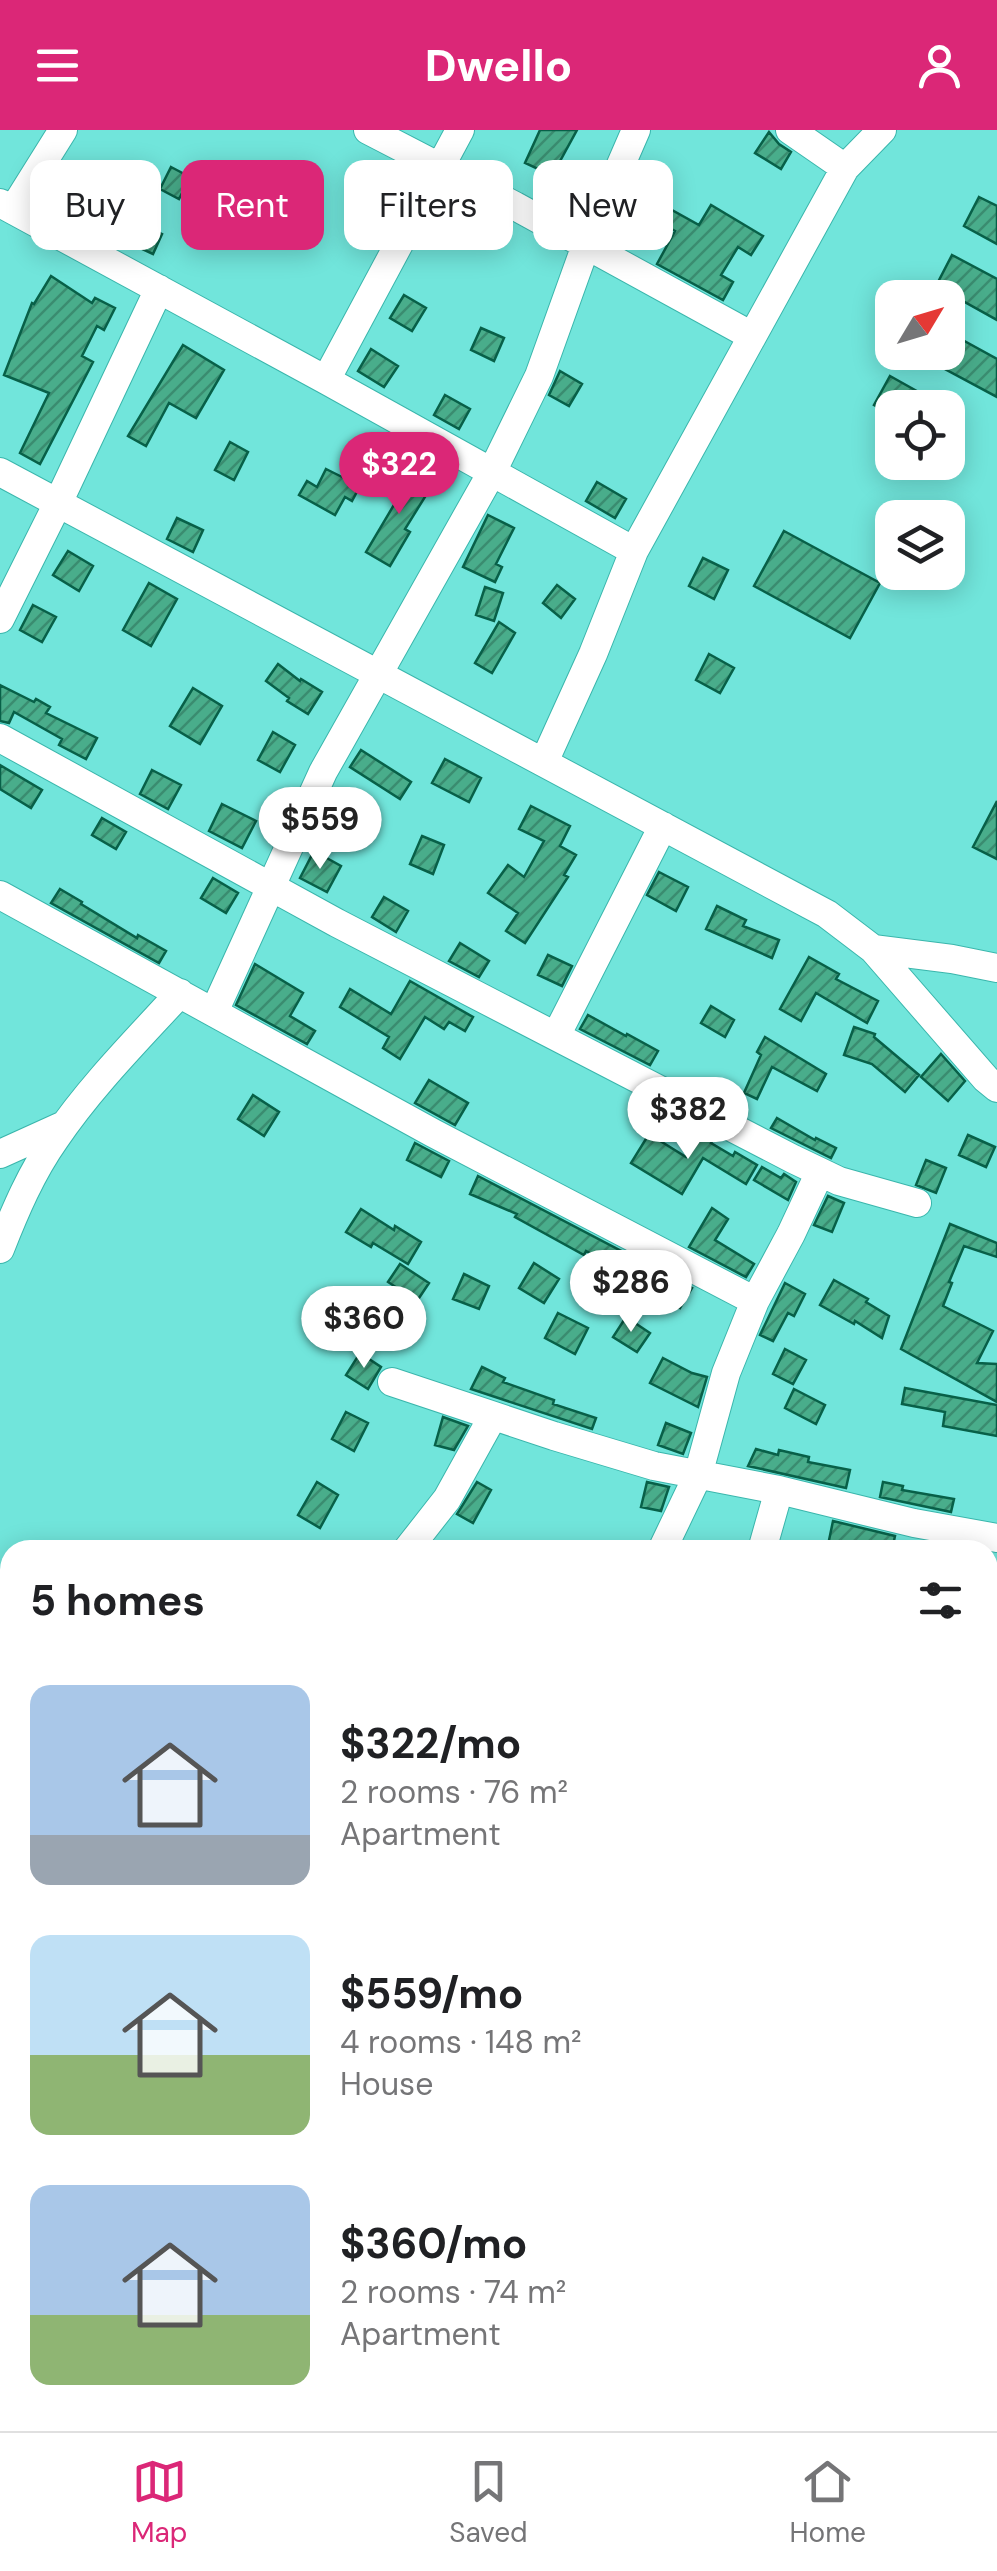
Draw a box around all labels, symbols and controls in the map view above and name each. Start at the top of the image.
text: Dwello [425,36,572,95]
icon: menu [30,38,85,93]
icon: person [912,38,967,93]
chip: Buy [30,160,161,250]
chip: Rent [181,160,324,250]
chip: Filters [344,160,513,250]
chip: New [533,160,673,250]
north arrow [875,280,965,370]
map controls [875,280,965,590]
button: locate [875,390,965,480]
pin: $322 [340,432,458,517]
text: $322 [361,443,437,485]
button: layers [875,500,965,590]
pin: $559 [261,787,379,872]
text: $559 [281,798,359,840]
pin: $382 [629,1077,747,1162]
text: $382 [649,1088,727,1130]
pin: $286 [572,1250,690,1335]
text: $286 [592,1261,670,1303]
pin: $360 [305,1286,423,1371]
text: $360 [323,1297,405,1339]
text: 5 homes [30,1573,205,1628]
icon: filters [913,1573,968,1628]
text: $322/mo [340,1716,521,1771]
icon: home [110,1725,230,1845]
text: 2 rooms · 76 m² [340,1771,568,1813]
text: Apartment [340,1813,501,1855]
text: $559/mo [340,1966,523,2021]
icon: home [110,1975,230,2095]
text: 4 rooms · 148 m² [340,2021,582,2063]
text: House [340,2063,433,2105]
text: $360/mo [340,2216,527,2271]
icon: home [110,2225,230,2345]
text: 2 rooms · 74 m² [340,2271,566,2313]
text: Apartment [340,2313,501,2355]
tab: Map [131,2454,187,2551]
tab: Saved [449,2454,528,2551]
tab: Home [790,2454,866,2551]

